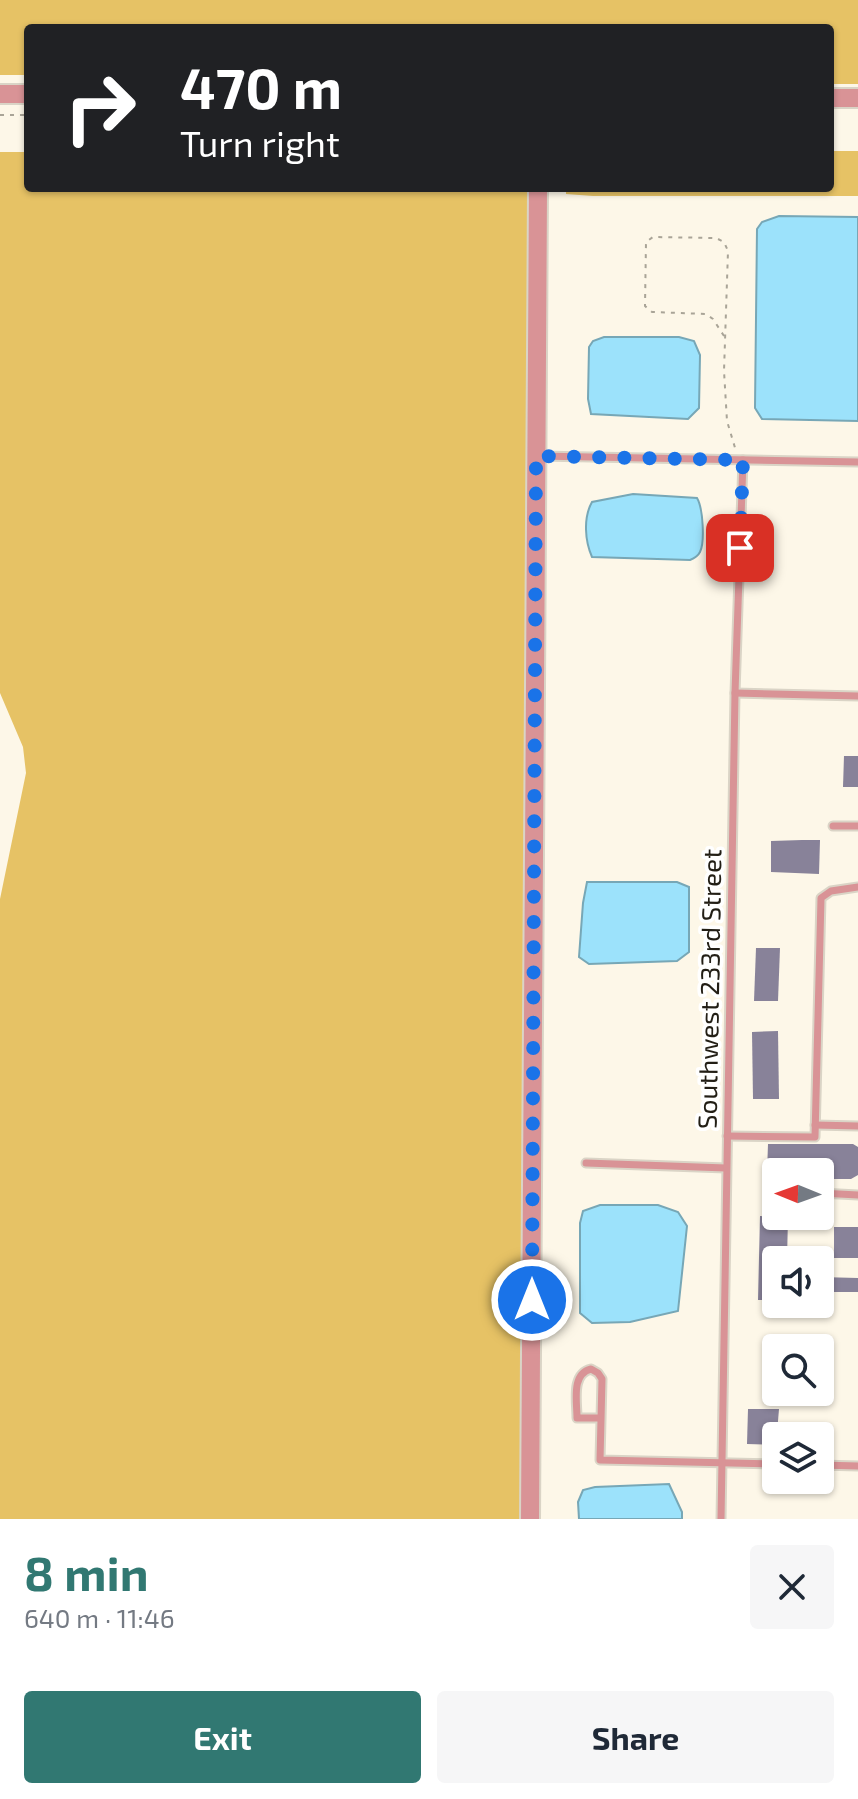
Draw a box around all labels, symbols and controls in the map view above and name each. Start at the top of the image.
text: 470 m [180,53,342,120]
icon: right [48,56,152,160]
text: Turn right [180,121,340,164]
pin [706,514,774,582]
icon: arrive [718,526,762,570]
street label: Southwest 233rd Street [691,849,726,1129]
north arrow [762,1158,834,1230]
map controls [762,1158,834,1494]
button: sound [762,1246,834,1318]
position arrow [490,1258,574,1342]
button: search [762,1334,834,1406]
button: layers [762,1422,834,1494]
text: 8 min [24,1543,149,1601]
button: close [750,1545,834,1629]
text: 640 m · 11:46 [24,1602,175,1633]
button: Exit [24,1691,421,1783]
button: Share [437,1691,834,1783]

